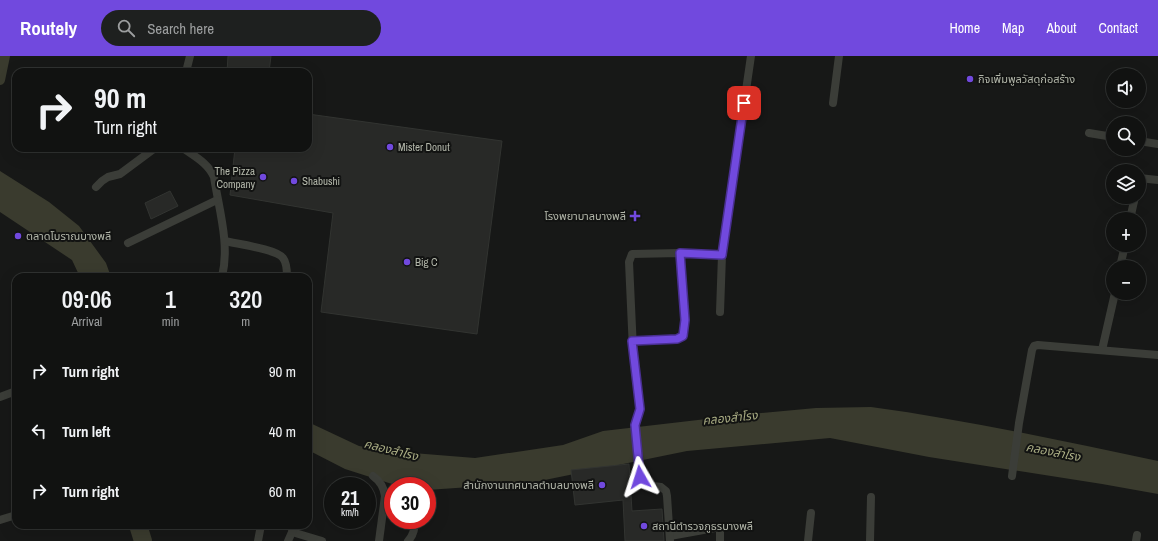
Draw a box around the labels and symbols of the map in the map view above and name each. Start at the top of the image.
place label: กิจเพิ่มพูลวัสดุก่อสร้าง [978,72,1075,86]
marker: กิจเพิ่มพูลวัสดุก่อสร้าง [965,74,975,84]
pin [727,86,761,120]
place label: Mister Donut [398,140,450,154]
marker: Mister Donut [385,142,395,152]
place label: The Pizza Company [214,164,255,191]
marker: The Pizza Company [258,172,268,182]
place label: Shabushi [302,174,340,188]
marker: Shabushi [289,176,299,186]
place label: โรงพยาบาลบางพลี [544,209,626,223]
marker: โรงพยาบาลบางพลี [629,210,641,222]
place label: ตลาดโบราณบางพลี [26,229,111,243]
marker: ตลาดโบราณบางพลี [13,231,23,241]
place label: Big C [415,255,438,269]
marker: Big C [402,257,412,267]
water label: คลองสำโรง [702,407,759,429]
water label: คลองสำโรง [362,436,420,465]
water label: คลองสำโรง [1024,439,1082,465]
position arrow [619,456,661,498]
speed limit sign: 30 [384,477,436,529]
place label: สำนักงานเทศบาลตำบลบางพลี [463,478,594,492]
marker: สำนักงานเทศบาลตำบลบางพลี [597,480,607,490]
place label: สถานีตำรวจภูธรบางพลี [652,519,753,533]
marker: สถานีตำรวจภูธรบางพลี [639,521,649,531]

